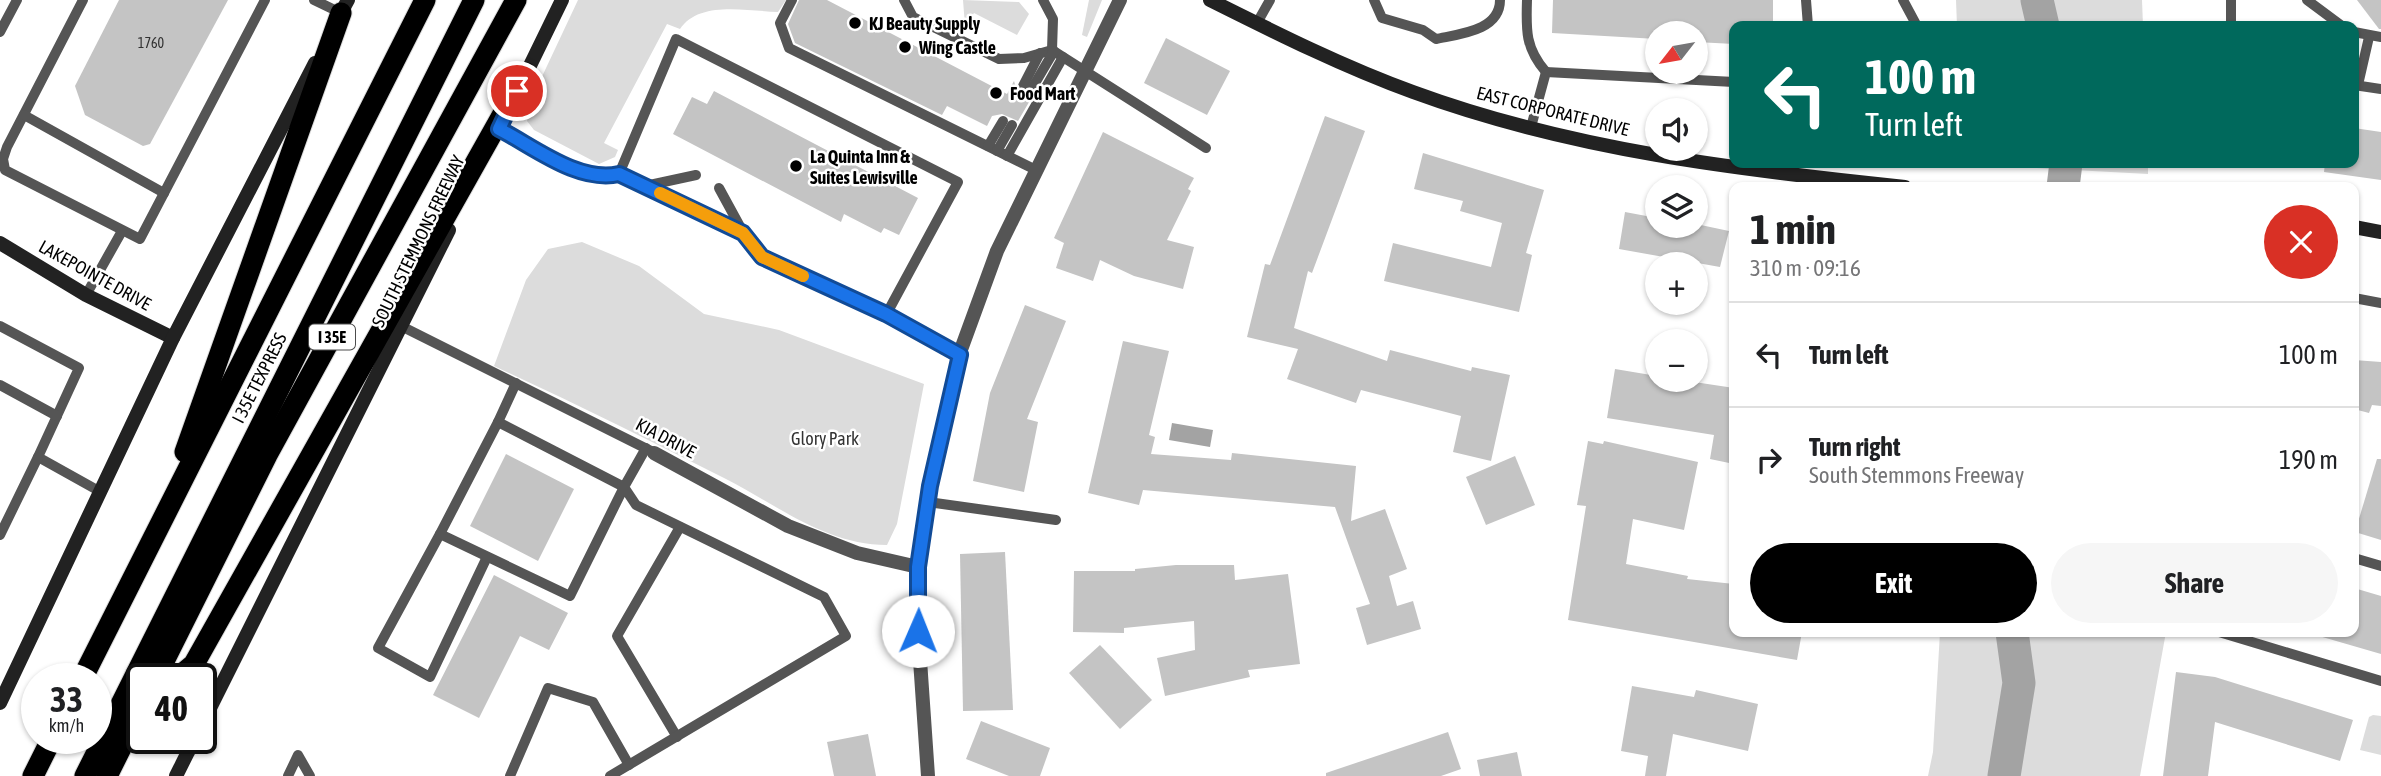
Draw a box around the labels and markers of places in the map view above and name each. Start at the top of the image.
place label: KJ Beauty Supply [869,13,981,34]
marker: KJ Beauty Supply [847,15,863,31]
place label: Wing Castle [918,37,996,58]
marker: Wing Castle [897,39,913,55]
pin [487,61,547,121]
place label: Food Mart [1010,83,1076,104]
marker: Food Mart [988,85,1004,101]
place label: La Quinta Inn & Suites Lewisville [810,146,918,188]
marker: La Quinta Inn & Suites Lewisville [788,158,804,174]

